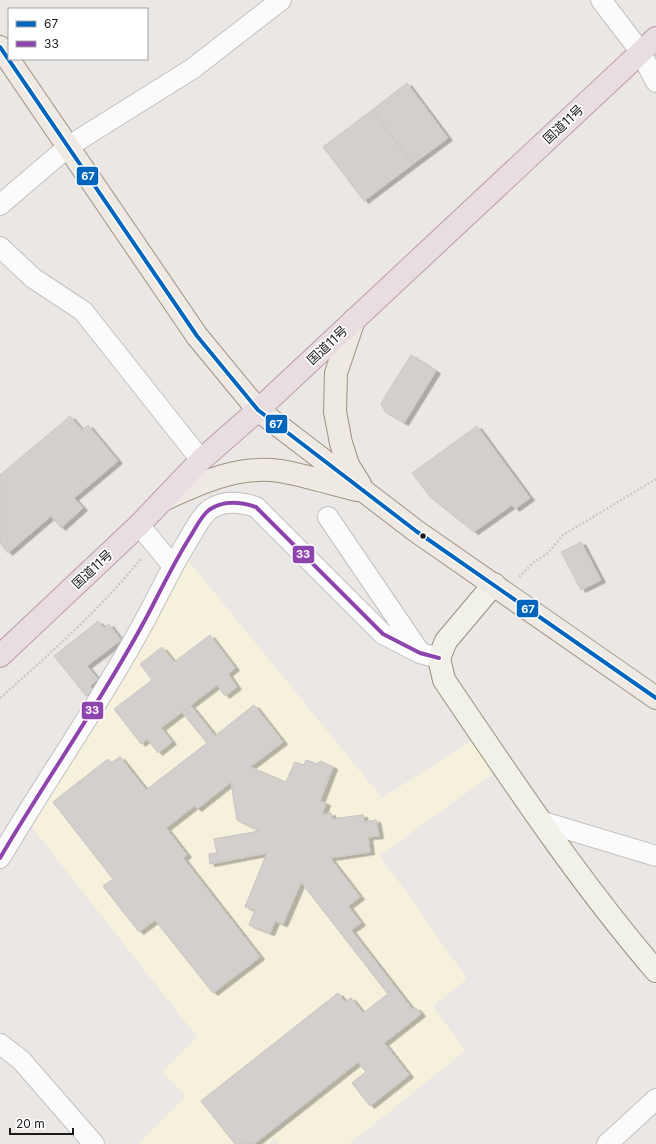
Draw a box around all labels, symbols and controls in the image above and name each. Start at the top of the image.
legend [8,8,148,60]
text: 67 [44,16,58,31]
text: 33 [44,36,59,51]
street label: 国道11号 [539,101,587,147]
line badge: 67 [76,166,99,186]
text: 67 [81,169,95,183]
street label: 国道11号 [303,322,351,368]
line badge: 67 [265,414,288,434]
text: 67 [269,417,283,431]
unlabelled marker [418,531,428,541]
line badge: 33 [292,545,315,564]
street label: 国道11号 [68,546,116,592]
text: 33 [296,547,310,561]
line badge: 67 [516,599,539,618]
text: 67 [521,602,535,616]
line badge: 33 [81,701,104,720]
text: 33 [85,703,99,717]
scale bar [10,1110,73,1136]
text: 20 m [16,1116,45,1131]

